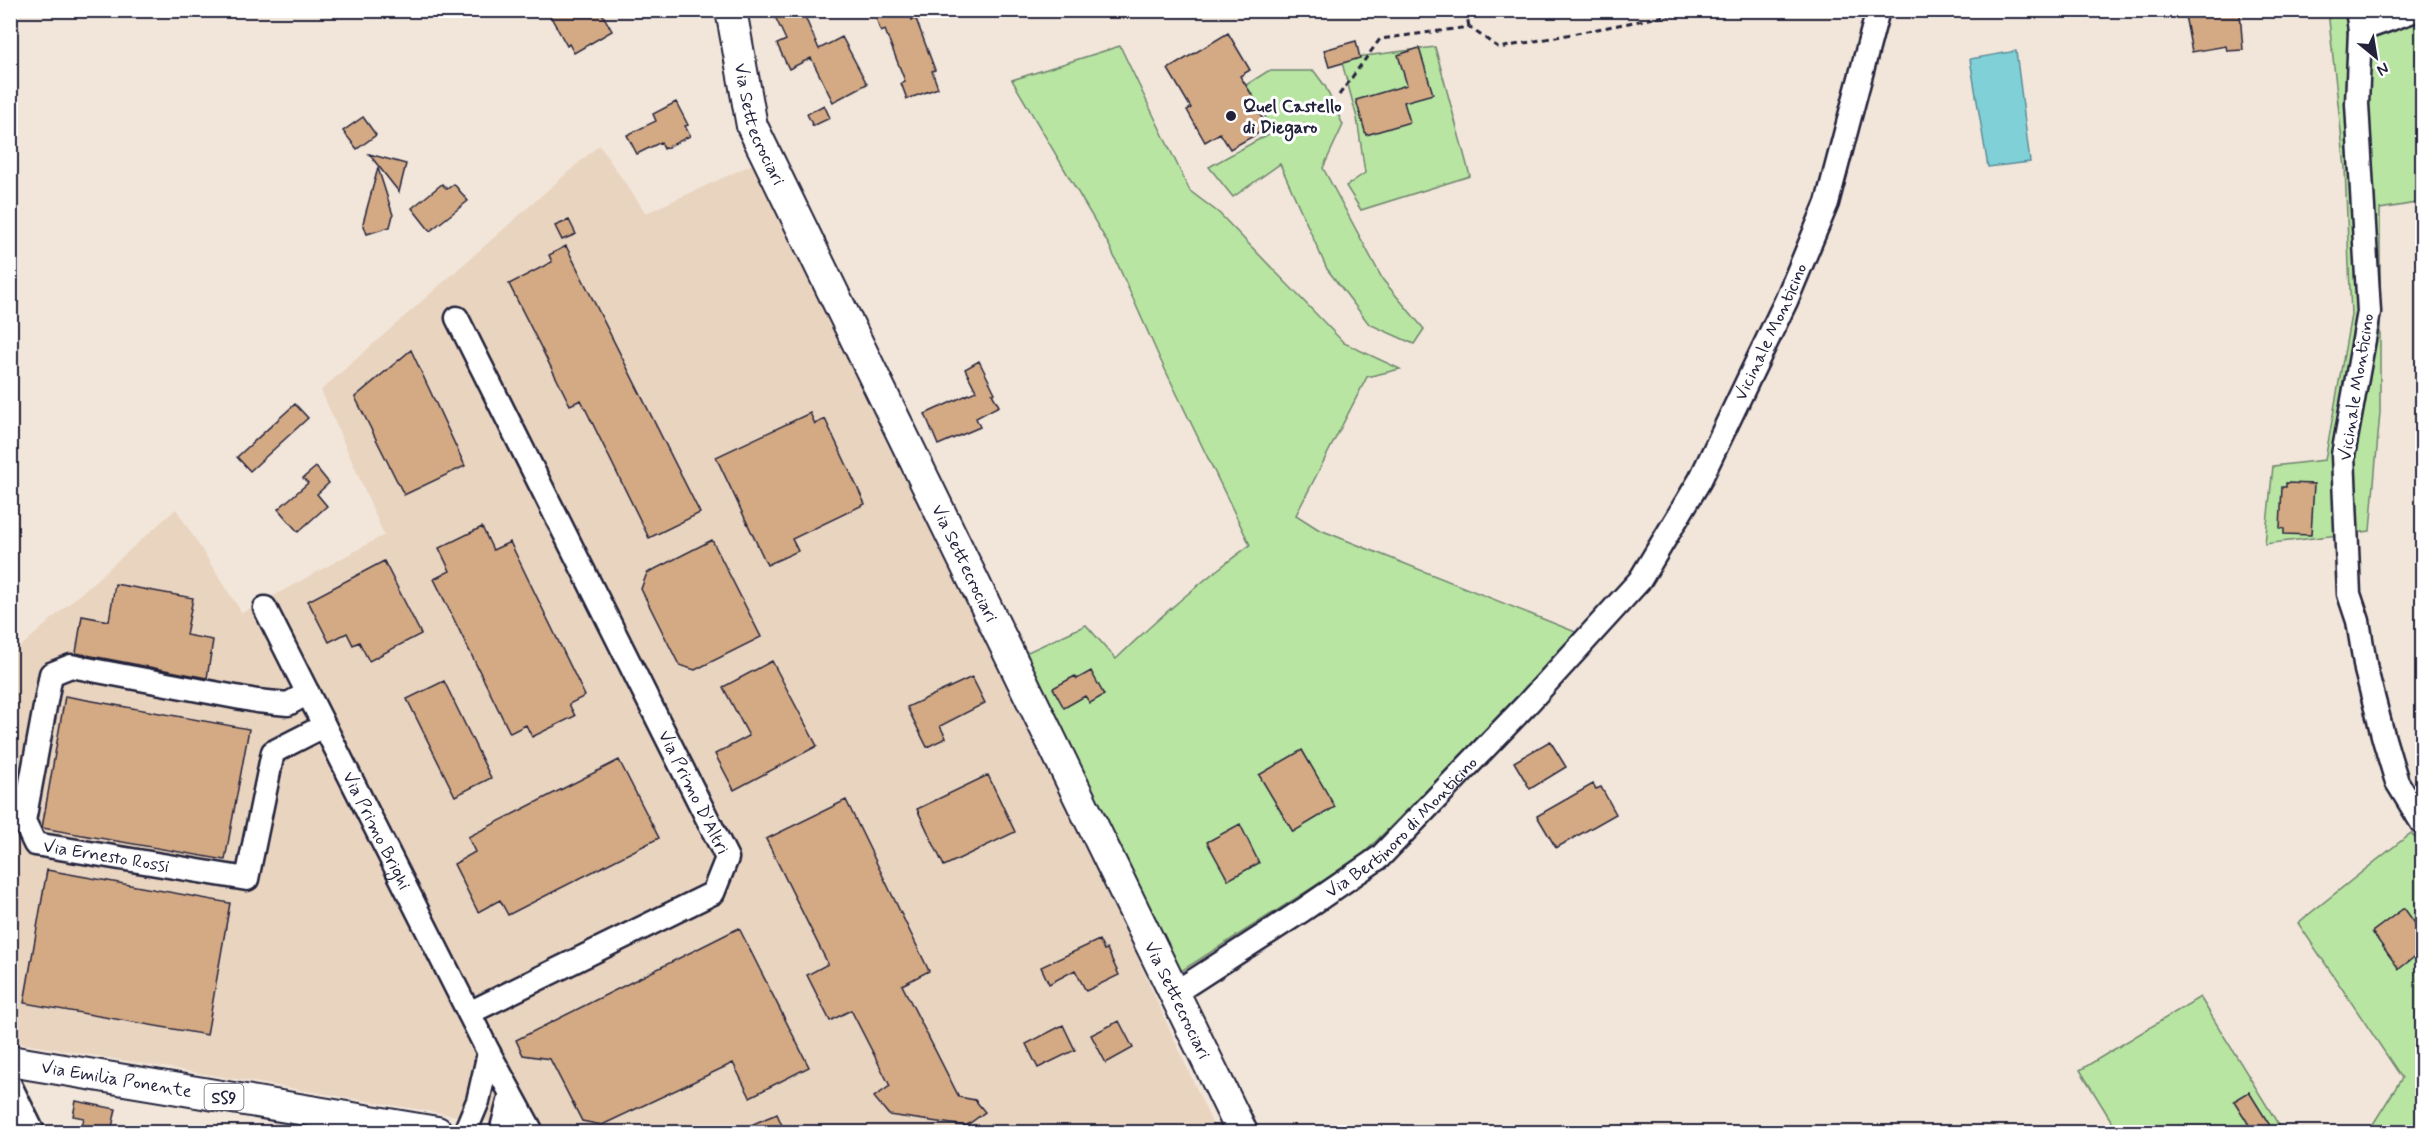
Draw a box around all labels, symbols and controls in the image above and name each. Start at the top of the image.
north arrow [2346,27,2406,87]
text: N [2373,57,2393,80]
street label: Via Settecrociari [728,61,790,189]
place label: Quel Castello di Diegaro [1243,95,1342,142]
marker: Quel Castello di Diegaro [1224,109,1238,123]
street label: Vicinale Monticino [1729,260,1813,405]
street label: Vicinale Monticino [2333,312,2380,463]
street label: Via Settecrociari [925,501,1003,626]
street label: Via Primo D'Altri [652,726,734,859]
street label: Via Bertinoro di Monticino [1321,752,1483,904]
street label: Via Primo Brighi [336,768,416,894]
street label: Via Ernesto Rossi [41,835,171,879]
street label: Via Settecrociari [1138,938,1216,1063]
street label: Via Emilia Ponente [39,1055,194,1104]
road number: SS9 [204,1084,244,1110]

